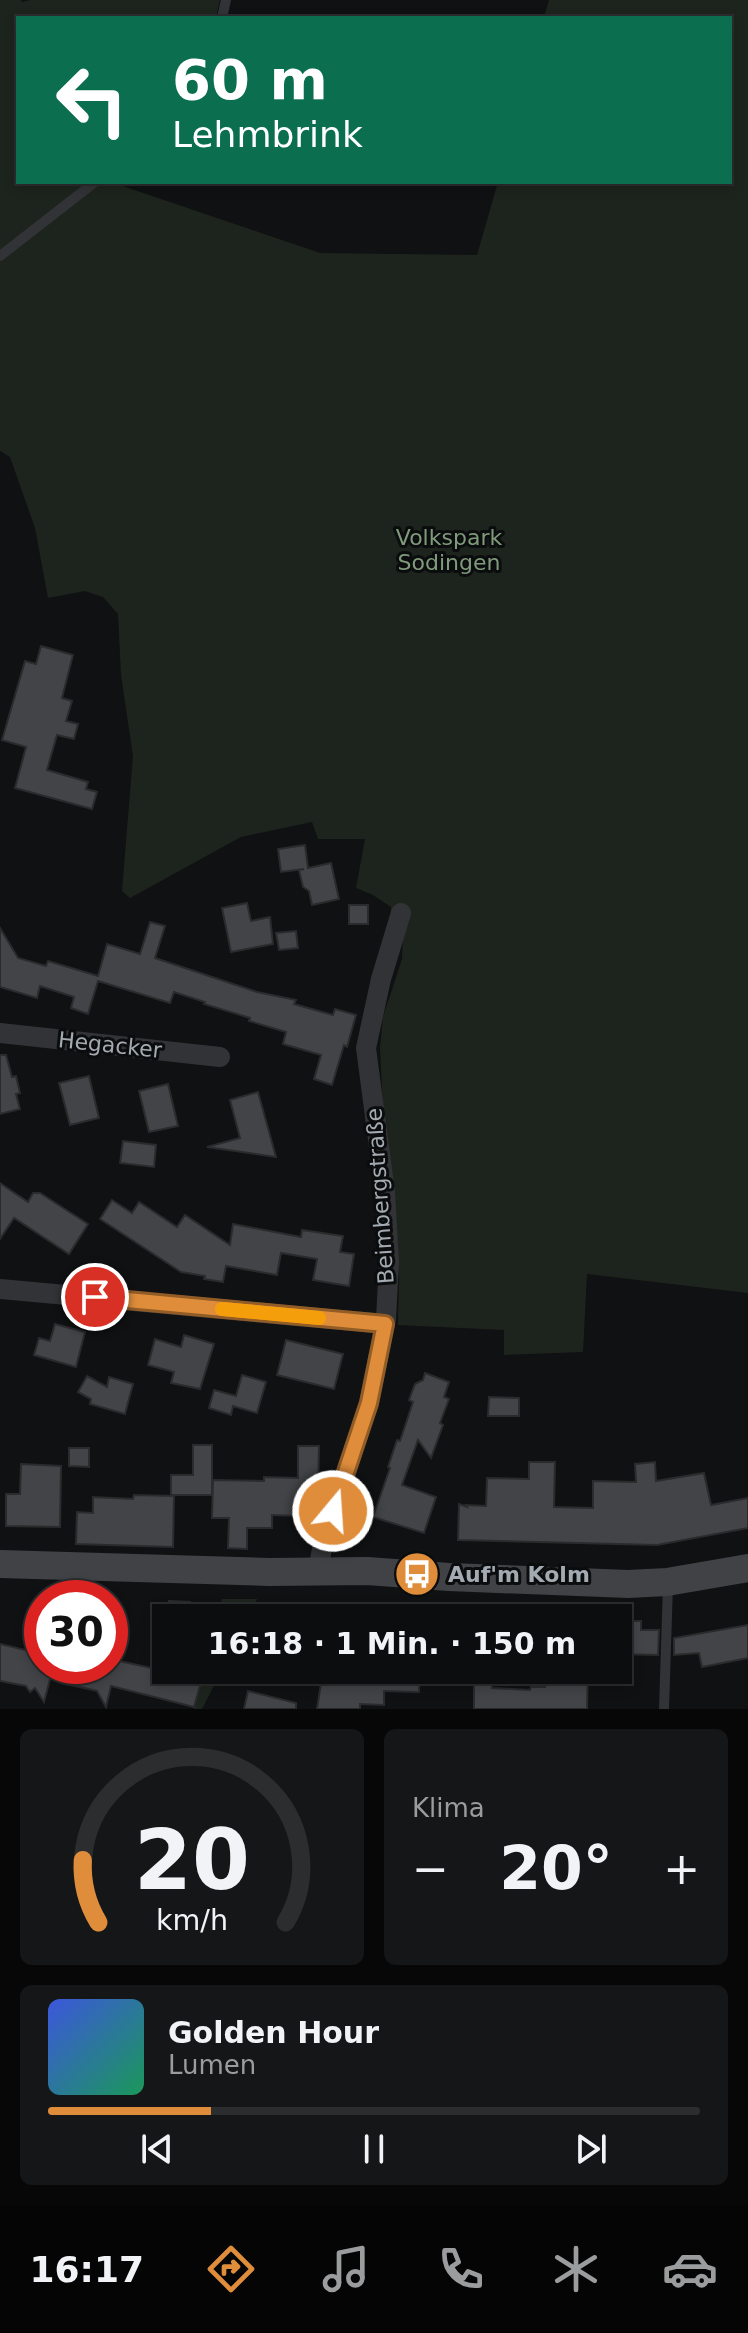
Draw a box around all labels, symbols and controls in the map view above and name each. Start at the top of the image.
text: 60 m [172,47,328,112]
icon: left [40,48,144,152]
text: Lehmbrink [172,114,363,155]
park label: Volkspark Sodingen [396,525,502,575]
street label: Hegacker [57,1027,164,1063]
street label: Beimbergstraße [361,1107,399,1285]
pin [61,1263,129,1331]
icon: arrive [73,1275,117,1319]
position arrow [291,1469,375,1553]
bus stop icon: Auf'm Kolm [393,1550,441,1598]
place label: Auf'm Kolm [448,1562,590,1587]
speed limit sign: 30 [24,1580,128,1684]
text: 16:18 · 1 Min. · 150 m [208,1626,576,1661]
text: Klima [412,1793,485,1823]
text: 20 [134,1812,250,1909]
text: 20° [499,1833,613,1903]
text: − [412,1843,449,1894]
text: + [663,1843,700,1894]
text: km/h [156,1903,228,1937]
text: Golden Hour [168,2015,379,2050]
text: Lumen [168,2050,256,2080]
icon: previous [135,2127,179,2171]
icon: pause [352,2127,396,2171]
icon: next [569,2127,613,2171]
icon: directions [203,2241,259,2297]
icon: music [318,2241,374,2297]
icon: phone [433,2241,489,2297]
icon: climate [548,2241,604,2297]
icon: car [662,2241,718,2297]
text: 16:17 [29,2249,144,2290]

